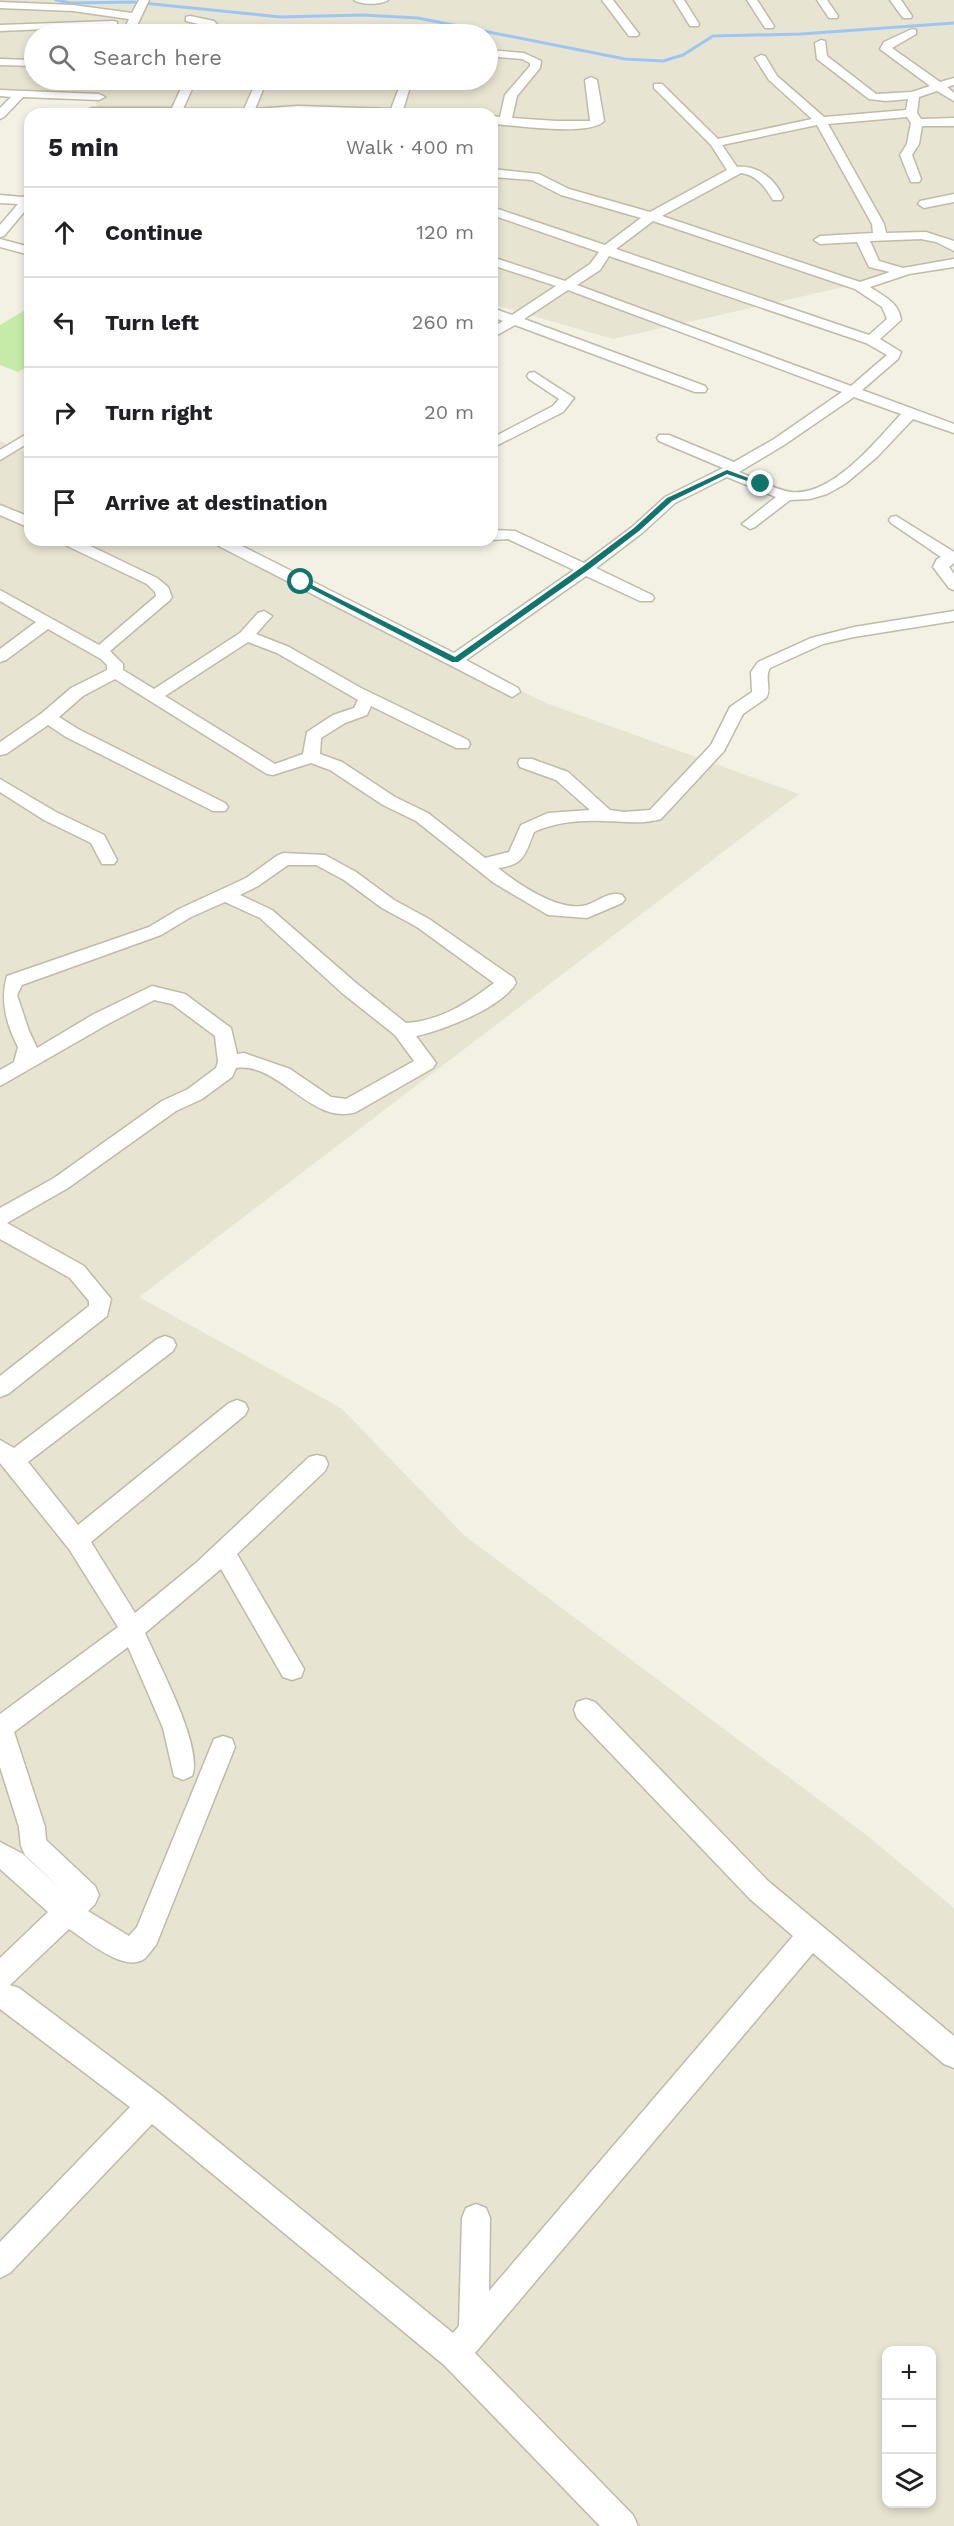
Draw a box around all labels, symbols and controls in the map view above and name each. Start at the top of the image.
search box [24,24,498,90]
icon: search [45,41,78,74]
text: Search here [93,45,222,70]
text: 5 min [48,132,119,162]
text: Walk · 400 m [346,135,474,159]
icon: ahead [48,216,81,249]
text: Continue [105,220,203,245]
text: 120 m [416,220,474,244]
icon: left [48,306,81,339]
text: Turn left [105,310,199,335]
text: 260 m [412,310,474,334]
icon: right [48,396,81,429]
text: Turn right [105,400,212,425]
text: 20 m [424,400,474,424]
route end [747,470,773,496]
icon: arrive [48,486,81,519]
text: Arrive at destination [105,490,328,515]
route start [287,568,313,594]
map controls [882,2346,936,2508]
button: + [882,2346,936,2400]
button: − [882,2400,936,2454]
button: layers [882,2454,936,2508]

